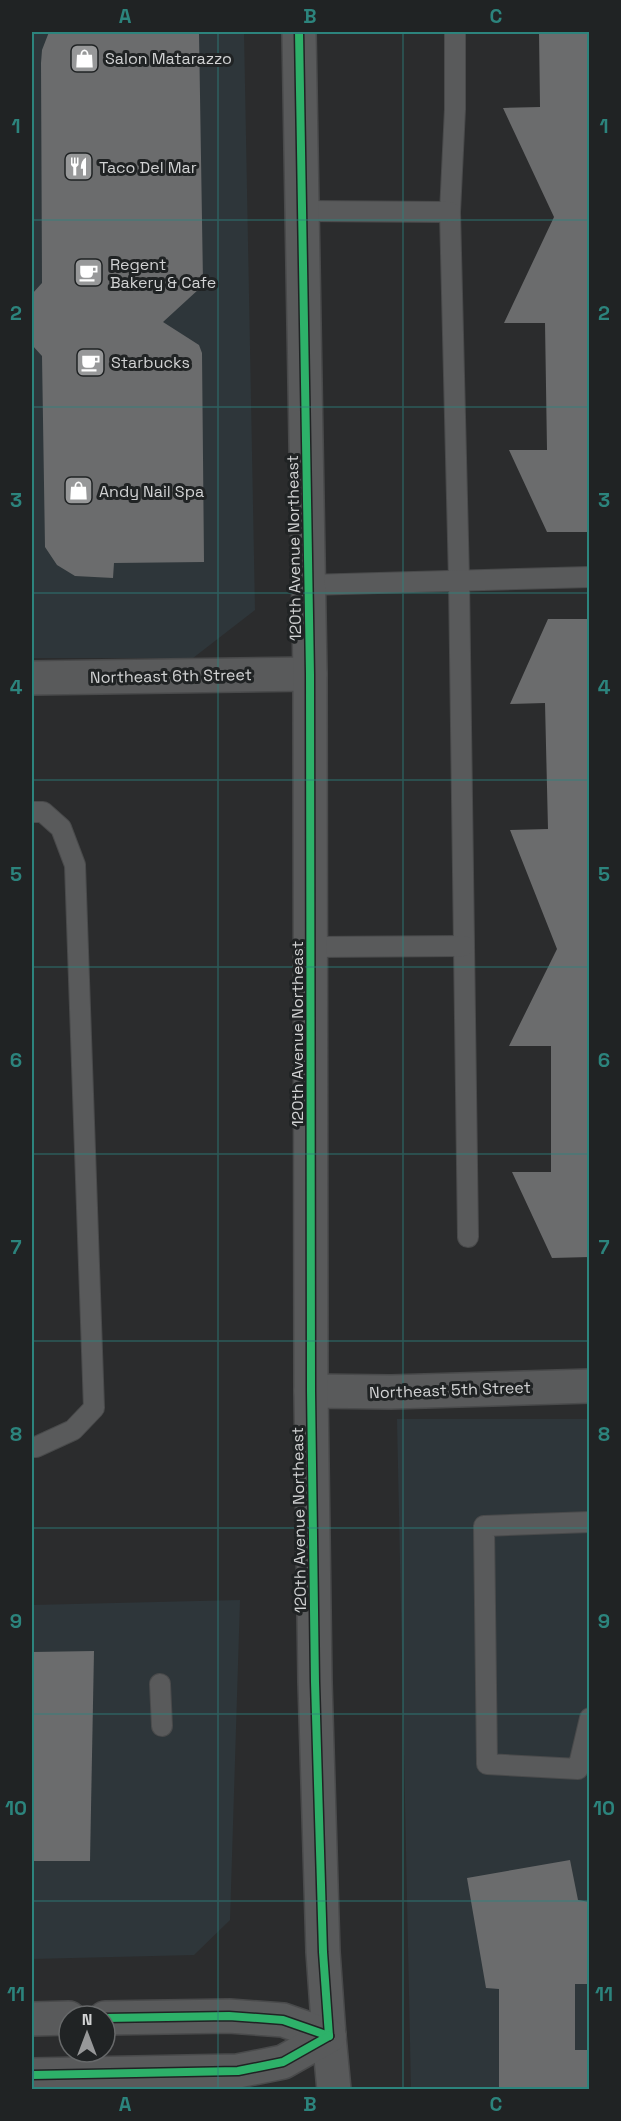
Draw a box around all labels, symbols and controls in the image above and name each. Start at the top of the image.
text: A [119,3,132,29]
text: B [303,3,317,29]
text: C [490,3,503,29]
shop icon: Salon Matarazzo [68,42,100,74]
place label: Salon Matarazzo [105,48,232,69]
text: 1 [11,113,21,139]
text: 1 [599,113,609,139]
restaurant icon: Taco Del Mar [62,151,94,183]
place label: Taco Del Mar [99,157,197,178]
place label: Regent Bakery & Cafe [110,254,216,293]
cafe icon: Regent Bakery & Cafe [73,257,105,289]
text: 2 [10,300,22,326]
text: 2 [598,300,610,326]
cafe icon: Starbucks [74,346,106,378]
place label: Starbucks [111,352,190,373]
street label: 120th Avenue Northeast [282,455,306,641]
shop icon: Andy Nail Spa [62,475,94,507]
place label: Andy Nail Spa [99,481,204,502]
text: 3 [10,487,22,513]
text: 3 [598,487,610,513]
street label: Northeast 6th Street [90,664,252,688]
text: 4 [10,674,23,700]
text: 4 [598,674,611,700]
text: 5 [10,861,22,887]
text: 5 [598,861,610,887]
street label: 120th Avenue Northeast [287,941,308,1127]
text: 6 [10,1047,22,1073]
text: 6 [598,1047,610,1073]
text: 7 [10,1234,22,1260]
text: 7 [598,1234,610,1260]
street label: Northeast 5th Street [369,1377,531,1403]
text: 8 [10,1421,22,1447]
text: 8 [598,1421,610,1447]
street label: 120th Avenue Northeast [287,1427,311,1613]
text: 9 [10,1608,22,1634]
text: 9 [598,1608,610,1634]
text: 10 [5,1795,27,1821]
text: 10 [593,1795,615,1821]
text: 11 [7,1981,25,2007]
text: 11 [595,1981,613,2007]
north arrow [57,2004,117,2064]
text: N [82,2009,92,2030]
text: A [119,2091,132,2117]
text: B [303,2091,317,2117]
text: C [490,2091,503,2117]

